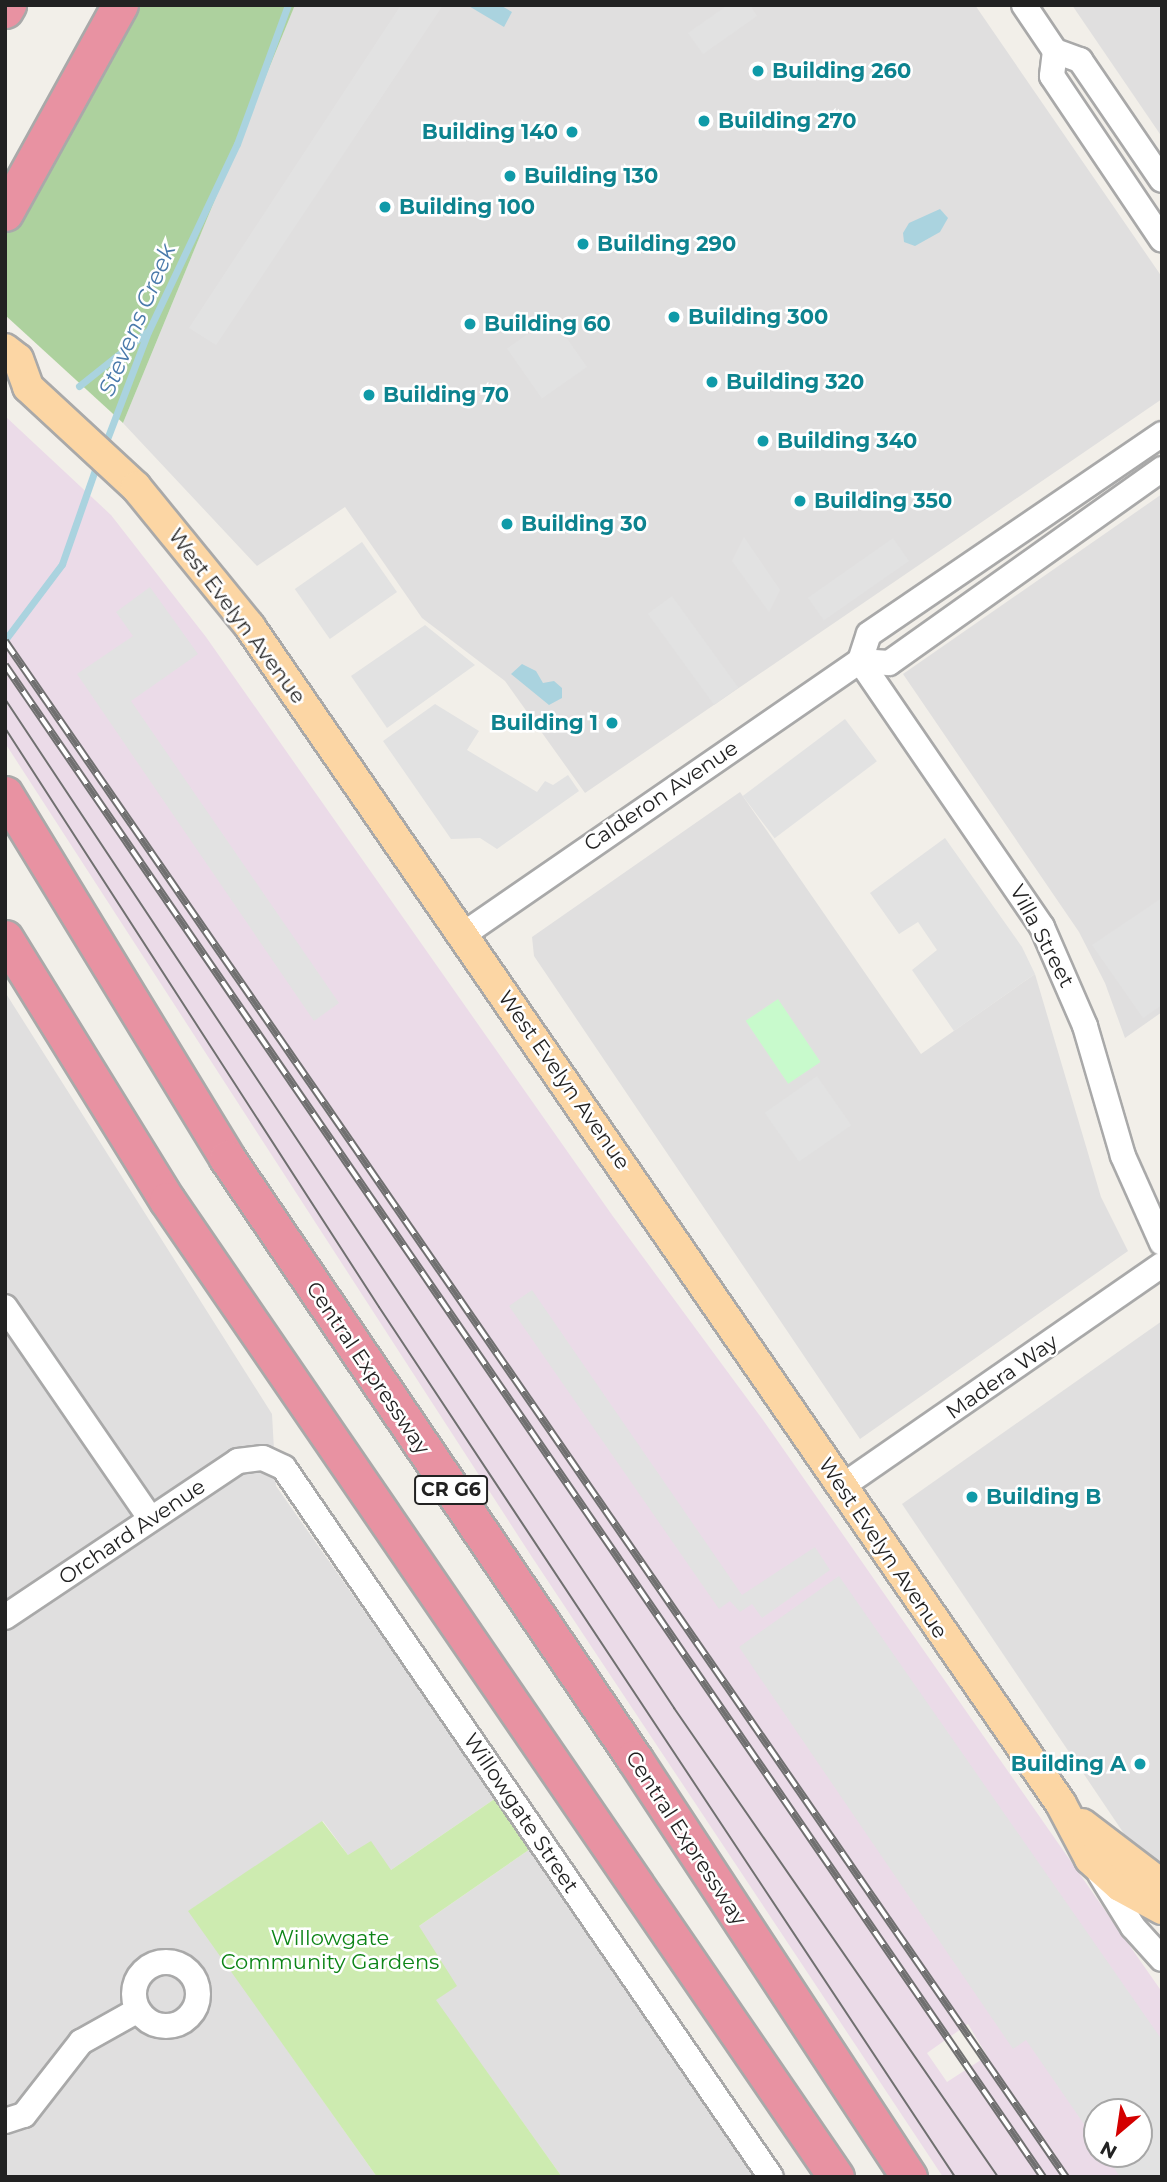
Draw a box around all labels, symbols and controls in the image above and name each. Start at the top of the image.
place label: Building 260 [772,58,911,84]
marker: Building 260 [750,63,766,79]
place label: Building 270 [718,108,856,134]
marker: Building 270 [696,113,712,129]
place label: Building 140 [422,119,558,145]
marker: Building 140 [564,124,580,140]
place label: Building 130 [524,163,658,189]
marker: Building 130 [502,168,518,184]
place label: Building 100 [399,194,535,220]
marker: Building 100 [377,199,393,215]
place label: Building 290 [597,231,736,257]
marker: Building 290 [575,236,591,252]
water label: Stevens Creek [93,240,181,400]
place label: Building 300 [688,304,828,330]
marker: Building 300 [666,309,682,325]
place label: Building 60 [484,311,611,337]
marker: Building 60 [462,316,478,332]
place label: Building 320 [726,369,864,395]
marker: Building 320 [704,374,720,390]
place label: Building 70 [383,382,509,408]
marker: Building 70 [361,387,377,403]
place label: Building 340 [777,428,917,454]
marker: Building 340 [755,433,771,449]
place label: Building 350 [814,488,952,514]
marker: Building 350 [792,493,808,509]
place label: Building 30 [521,511,647,537]
marker: Building 30 [499,516,515,532]
street label: West Evelyn Avenue [163,524,311,708]
place label: Building 1 [491,710,598,736]
marker: Building 1 [604,715,620,731]
street label: Calderon Avenue [579,735,743,857]
street label: Villa Street [1004,880,1080,992]
street label: West Evelyn Avenue [493,986,635,1174]
street label: Central Expressway [301,1277,435,1459]
street label: Madera Way [941,1329,1063,1425]
street label: West Evelyn Avenue [813,1453,953,1643]
street label: Orchard Avenue [54,1474,210,1590]
road number: CR G6 [412,1474,490,1506]
place label: Building B [986,1484,1101,1510]
marker: Building B [964,1489,980,1505]
street label: Willowgate Street [458,1728,584,1898]
street label: Central Expressway [620,1746,752,1930]
place label: Building A [1011,1751,1126,1777]
marker: Building A [1132,1756,1148,1772]
park label: Willowgate Community Gardens [221,1925,439,1975]
north arrow [1083,2098,1153,2168]
text: N [1096,2136,1121,2164]

